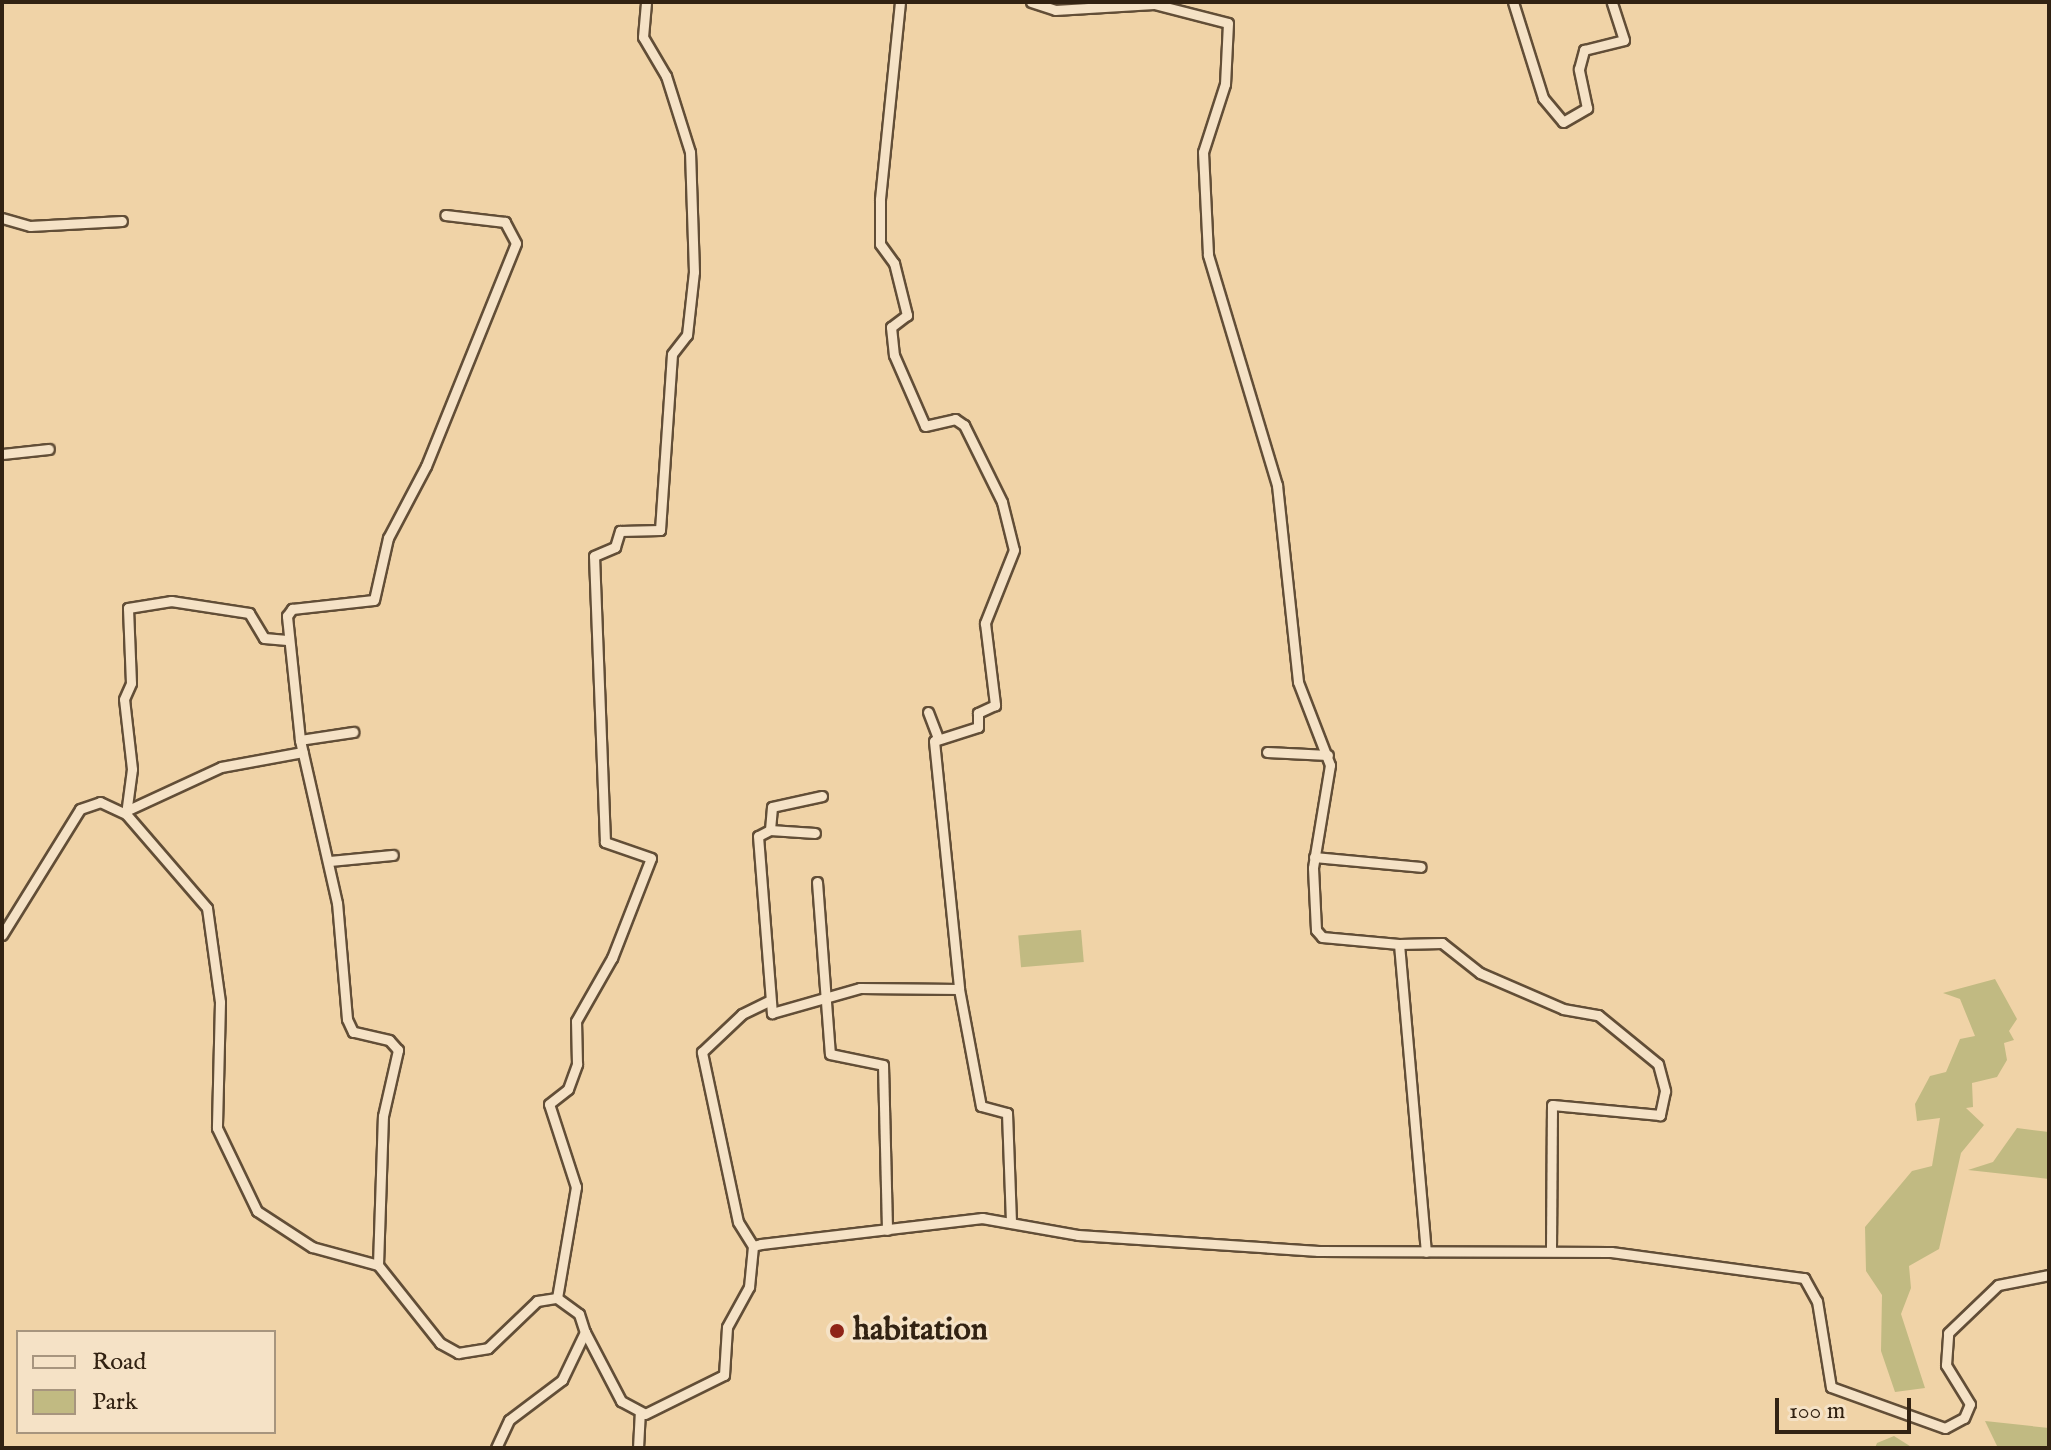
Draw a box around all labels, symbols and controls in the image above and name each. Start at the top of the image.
place label: habitation [853,1312,988,1350]
marker: habitation [828,1322,846,1340]
legend [16,1330,276,1434]
text: Road [92,1347,146,1378]
scale bar [1779,1382,1915,1432]
text: Park [92,1387,138,1418]
text: 100 m [1789,1396,1845,1427]

